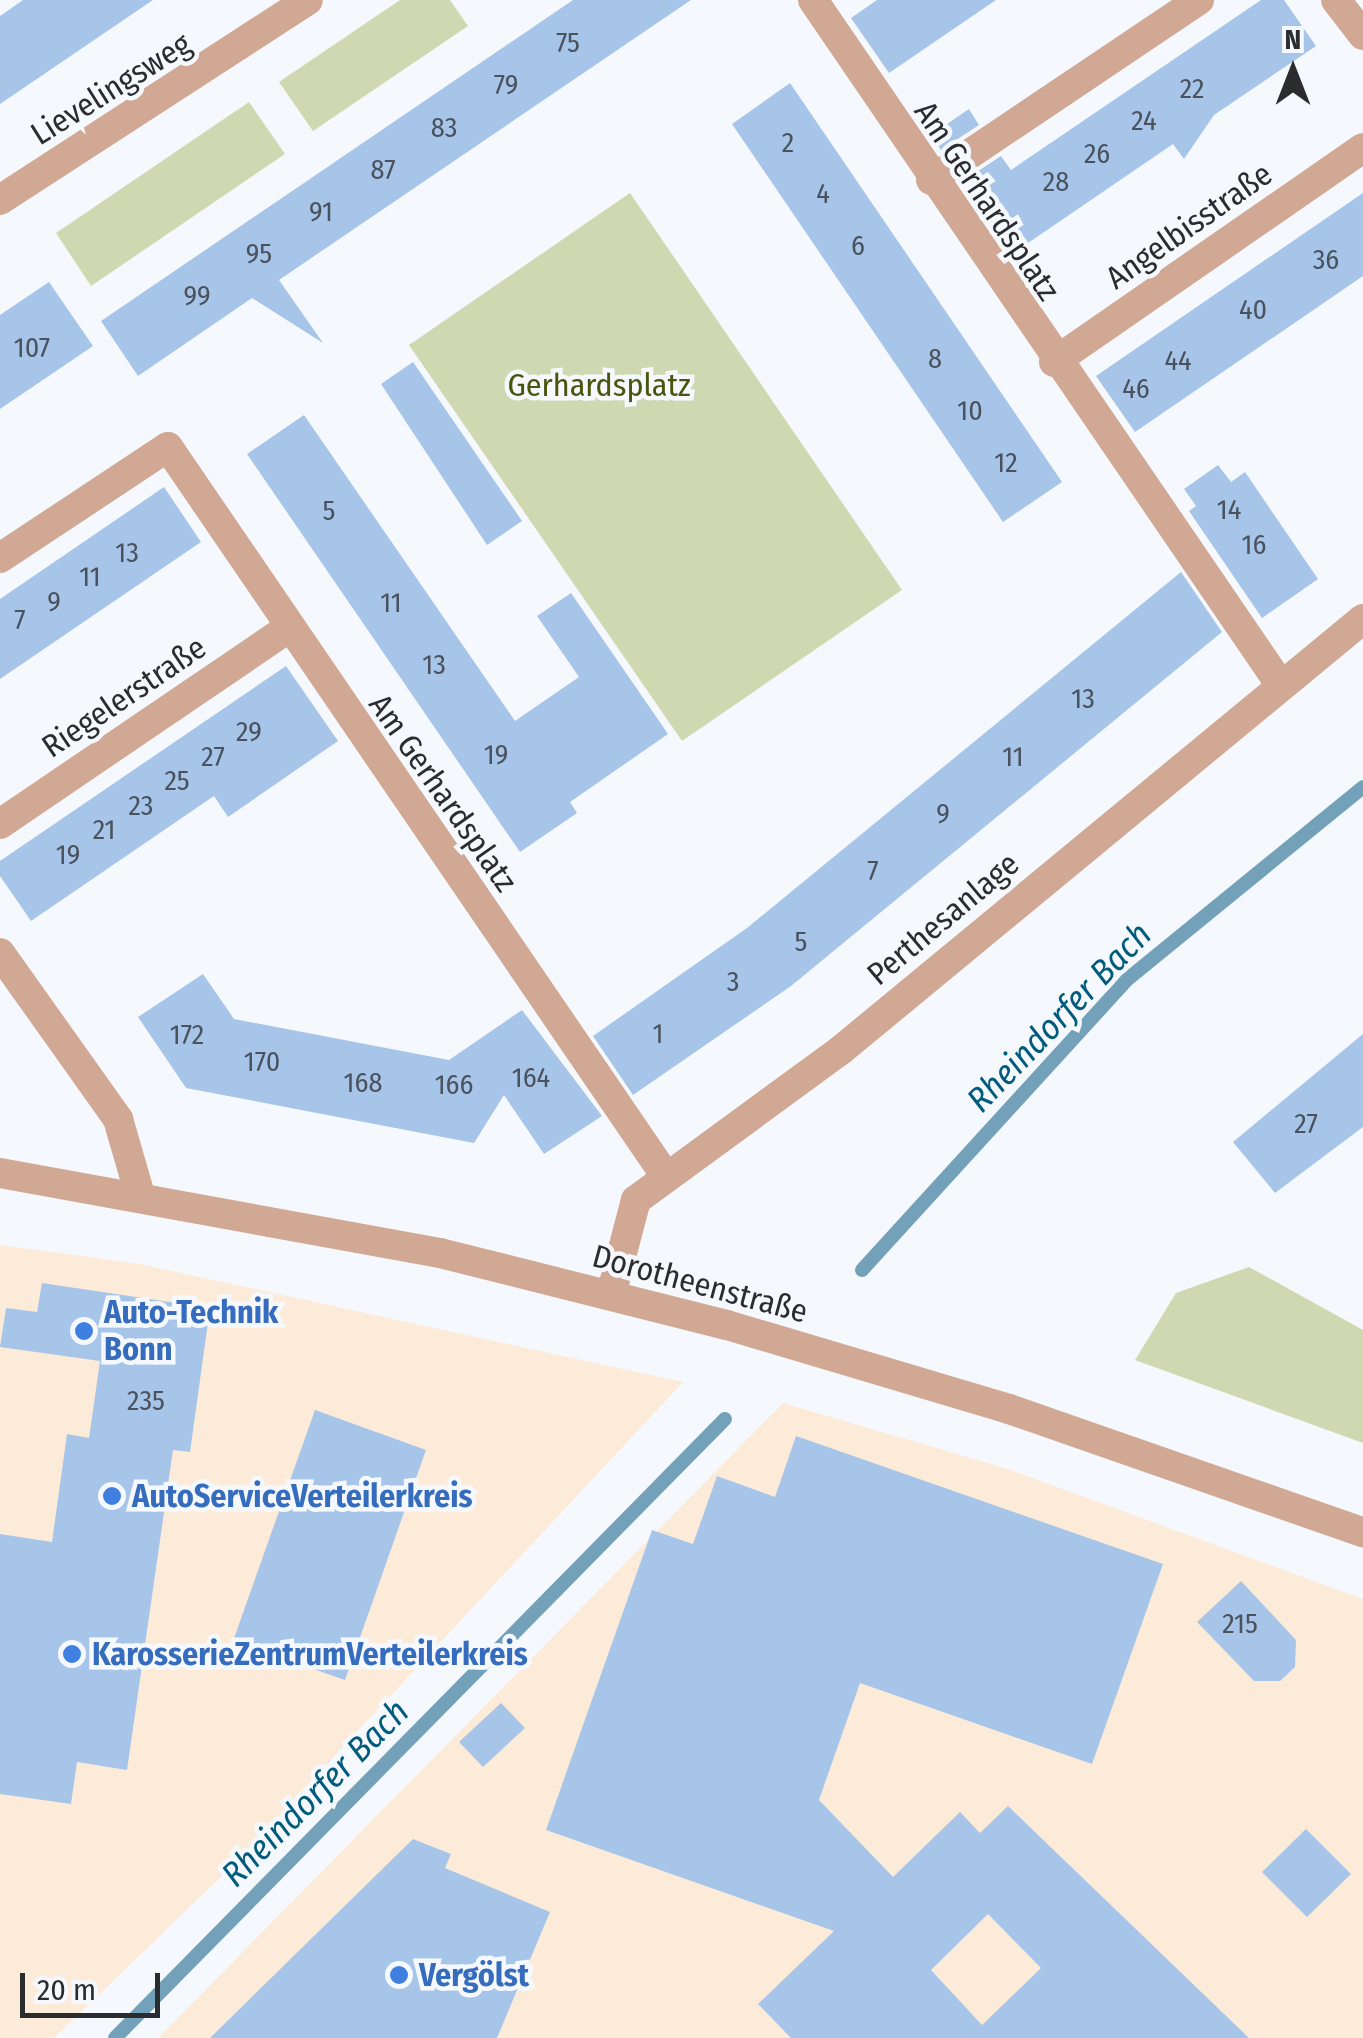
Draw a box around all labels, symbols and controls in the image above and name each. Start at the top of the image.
north arrow [1243,20,1343,120]
text: N [1285,23,1301,56]
street label: Lievelingsweg [24,25,198,153]
house number: 75 [556,26,580,60]
house number: 79 [494,68,518,102]
house number: 22 [1180,72,1204,106]
street label: Am Gerhardsplatz [906,94,1068,308]
house number: 24 [1131,104,1157,138]
house number: 83 [431,111,457,145]
house number: 2 [782,126,794,160]
house number: 26 [1084,137,1110,171]
house number: 87 [371,153,395,187]
street label: Angelbisstraße [1099,155,1279,297]
house number: 28 [1043,165,1069,199]
house number: 4 [816,177,830,211]
house number: 91 [309,195,333,229]
house number: 6 [851,229,865,263]
house number: 95 [246,237,272,271]
house number: 36 [1313,243,1339,277]
house number: 99 [183,279,211,313]
house number: 40 [1239,293,1267,327]
house number: 107 [14,331,50,365]
house number: 8 [928,342,942,376]
house number: 44 [1164,344,1192,378]
park label: Gerhardsplatz [507,366,691,404]
house number: 46 [1122,372,1150,406]
house number: 10 [957,394,983,428]
house number: 12 [994,446,1018,480]
house number: 14 [1217,493,1241,527]
house number: 5 [323,494,335,528]
house number: 16 [1242,528,1266,562]
house number: 13 [115,536,139,570]
house number: 11 [79,560,101,594]
house number: 9 [47,585,61,619]
house number: 11 [380,586,402,620]
house number: 7 [14,603,26,637]
street label: Riegelerstraße [35,628,213,766]
house number: 13 [422,648,446,682]
house number: 13 [1071,682,1095,716]
street label: Am Gerhardsplatz [361,687,525,899]
house number: 29 [236,715,262,749]
house number: 19 [484,738,508,772]
house number: 27 [201,740,225,774]
house number: 11 [1002,740,1024,774]
house number: 25 [164,764,190,798]
house number: 23 [129,789,153,823]
house number: 9 [936,797,950,831]
house number: 21 [93,813,115,847]
house number: 19 [56,838,80,872]
street label: Perthesanlage [859,845,1027,993]
house number: 7 [867,854,879,888]
water label: Rheindorfer Bach [958,913,1160,1121]
house number: 5 [795,925,807,959]
house number: 3 [727,965,739,999]
house number: 1 [653,1017,663,1051]
house number: 172 [170,1018,204,1052]
house number: 170 [244,1045,280,1079]
house number: 164 [512,1061,550,1095]
house number: 168 [344,1066,382,1100]
house number: 166 [435,1068,473,1102]
house number: 27 [1294,1107,1318,1141]
street label: Dorotheenstraße [588,1237,812,1331]
place label: Auto-Technik Bonn [104,1294,278,1369]
marker: Auto-Technik Bonn [73,1320,95,1342]
house number: 235 [127,1384,165,1418]
place label: AutoServiceVerteilerkreis [132,1477,472,1515]
marker: AutoServiceVerteilerkreis [101,1485,123,1507]
house number: 215 [1222,1607,1258,1641]
place label: KarosserieZentrumVerteilerkreis [92,1635,528,1673]
marker: KarosserieZentrumVerteilerkreis [61,1643,83,1665]
water label: Rheindorfer Bach [213,1691,417,1895]
scale bar [25,1953,165,2015]
place label: Vergölst [419,1956,529,1994]
marker: Vergölst [388,1964,410,1986]
text: 20 m [37,1972,96,2008]

